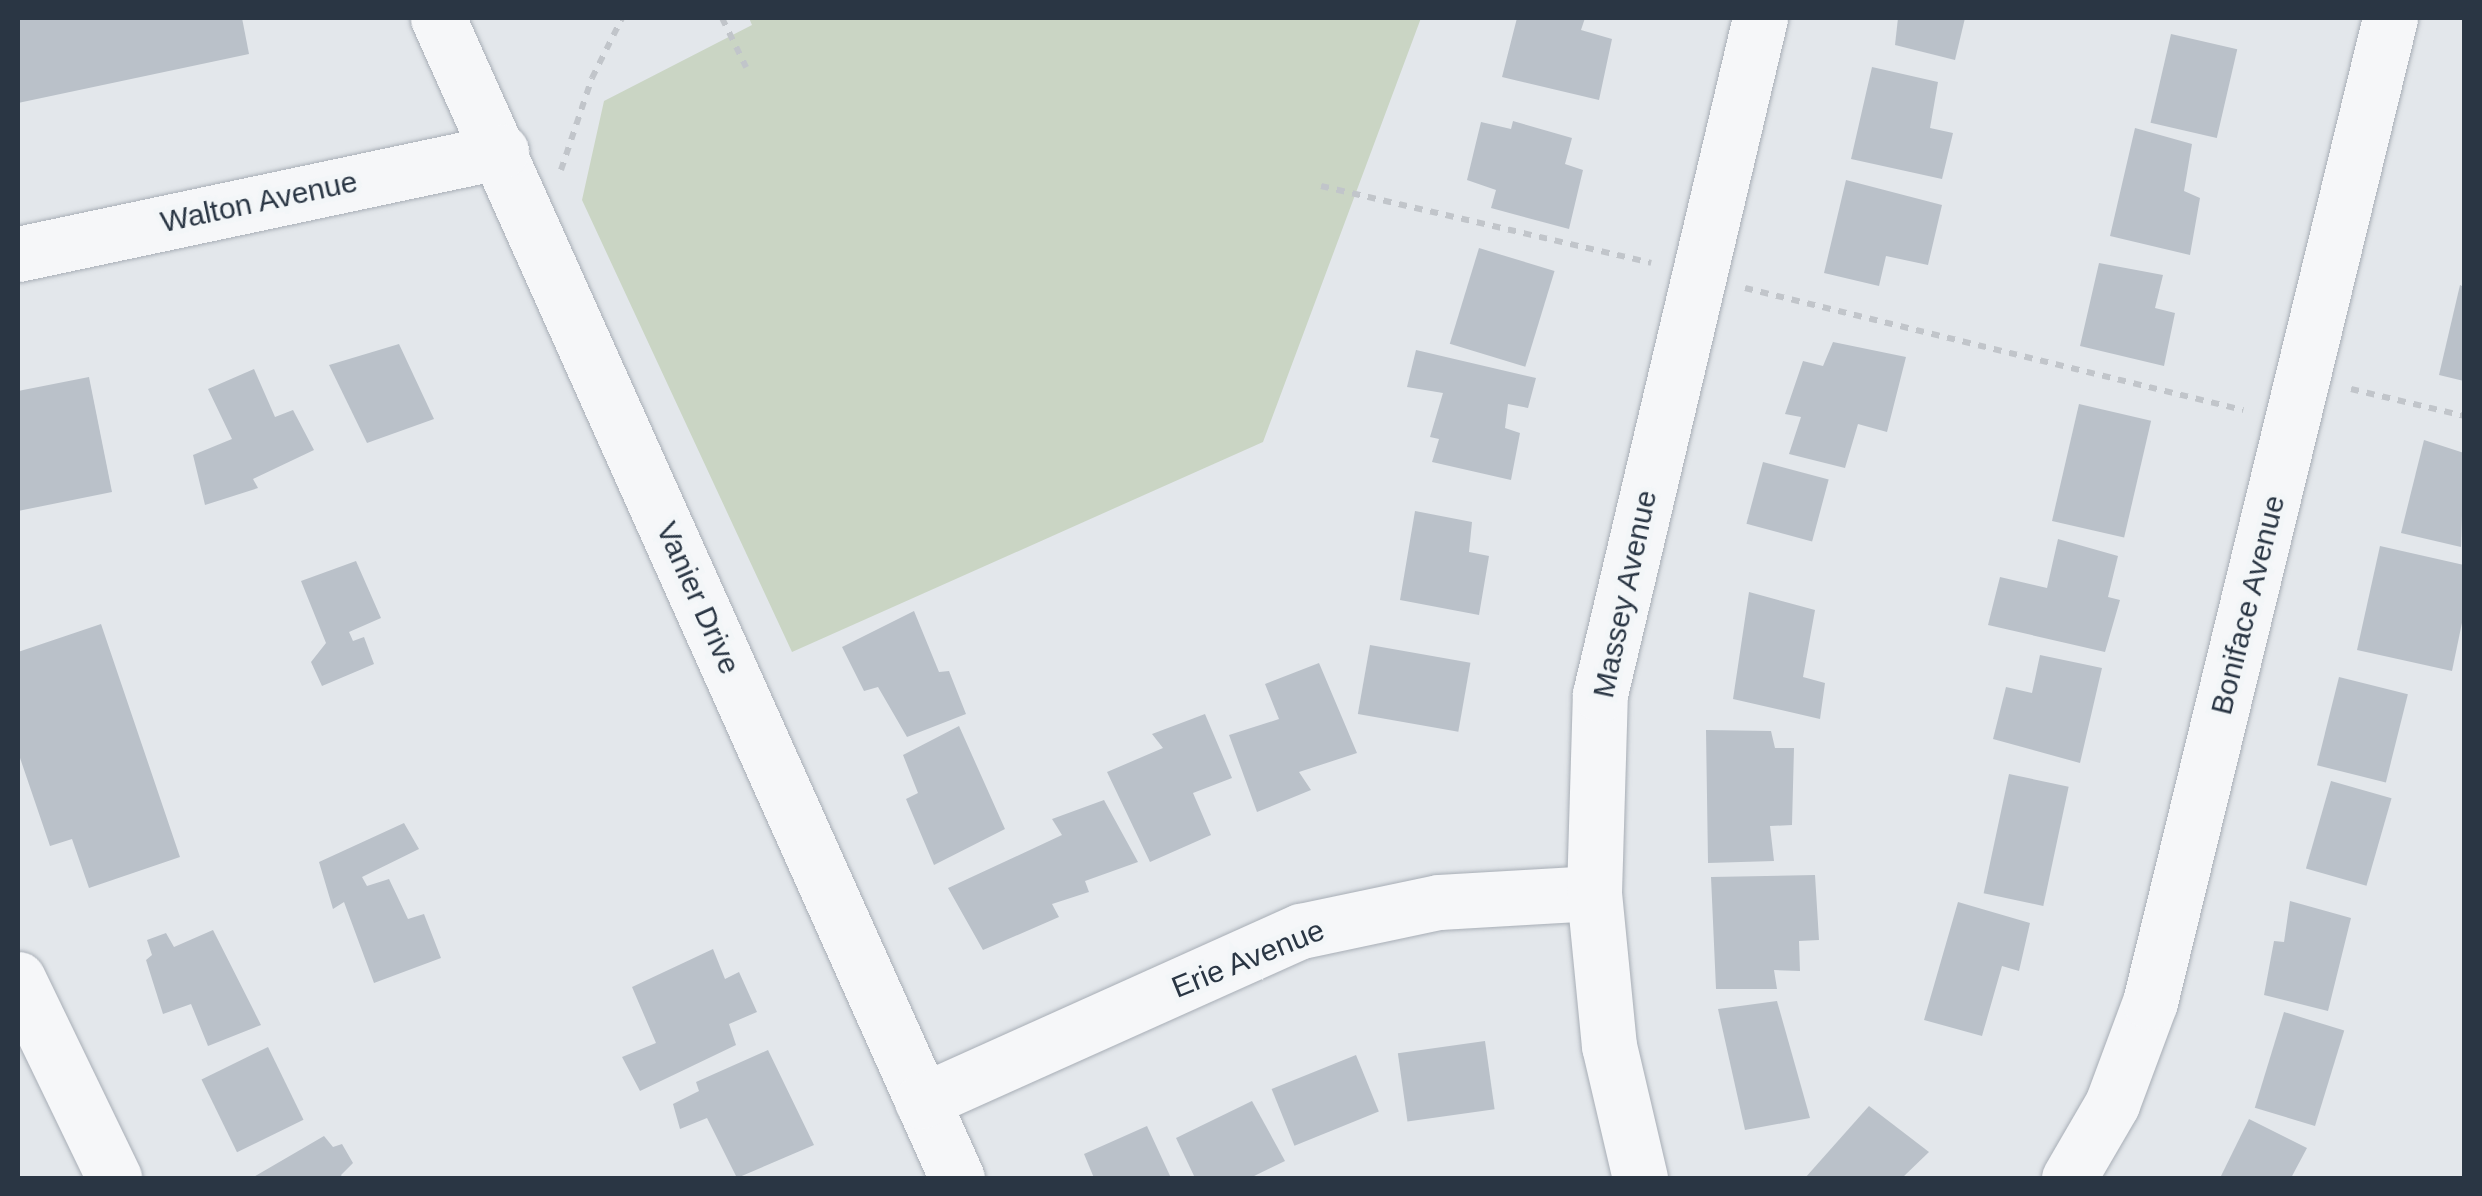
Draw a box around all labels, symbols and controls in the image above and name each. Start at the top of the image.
street label: Walton Avenue [157,163,361,241]
street label: Massey Avenue [1585,486,1665,702]
street label: Boniface Avenue [2203,491,2293,719]
street label: Vanier Drive [648,516,748,680]
street label: Erie Avenue [1166,912,1330,1006]

